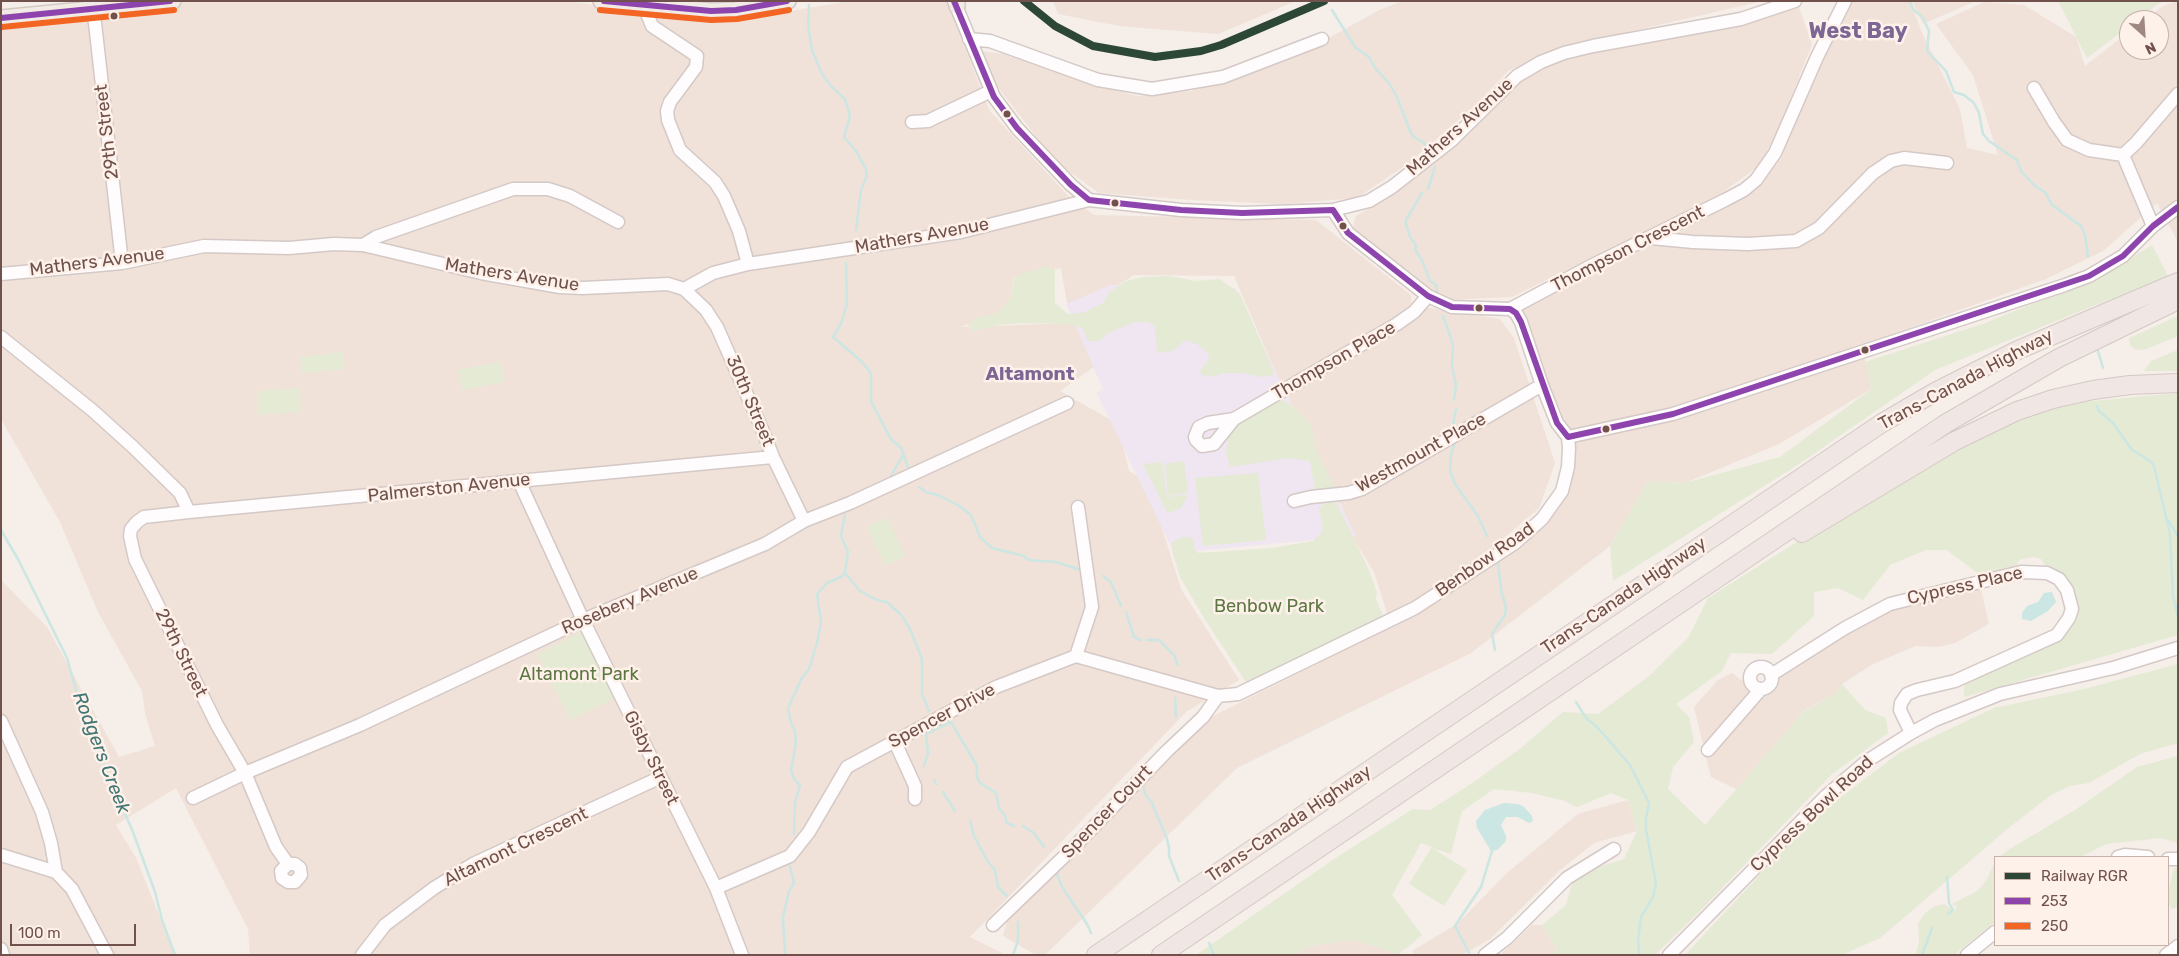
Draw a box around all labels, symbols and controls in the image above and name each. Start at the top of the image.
north arrow [2119,10,2169,60]
unlabelled marker [109,11,119,21]
district label: West Bay [1808,19,1908,45]
text: N [2142,38,2159,58]
street label: Mathers Avenue [1402,74,1518,180]
street label: 29th Street [90,83,124,181]
unlabelled marker [1002,109,1012,119]
unlabelled marker [1110,198,1120,208]
street label: Thompson Crescent [1548,201,1708,297]
street label: Mathers Avenue [853,214,991,258]
unlabelled marker [1338,221,1348,231]
street label: Mathers Avenue [28,243,166,281]
street label: Mathers Avenue [443,254,581,296]
unlabelled marker [1474,303,1484,313]
street label: Thompson Place [1268,317,1400,405]
street label: Trans-Canada Highway [1875,325,2057,435]
unlabelled marker [1860,345,1870,355]
street label: 30th Street [721,352,779,450]
district label: Altamont [985,364,1075,386]
street label: Westmount Place [1352,408,1490,498]
unlabelled marker [1601,424,1611,434]
street label: Palmerston Avenue [367,469,531,507]
street label: Benbow Road [1432,518,1538,602]
street label: Trans-Canada Highway [1537,533,1711,659]
street label: Rosebery Avenue [558,562,702,640]
street label: Cypress Place [1905,562,2025,610]
park label: Benbow Park [1214,596,1324,618]
street label: 29th Street [150,605,212,701]
park label: Altamont Park [519,664,639,686]
street label: Spencer Drive [885,679,999,753]
water label: Rodgers Creek [67,689,135,817]
street label: Gisby Street [619,707,683,809]
street label: Cypress Bowl Road [1746,751,1878,877]
street label: Spencer Court [1057,761,1157,863]
street label: Trans-Canada Highway [1202,761,1376,887]
street label: Altamont Crescent [440,803,592,891]
legend [1994,856,2169,946]
text: Railway RGR [2041,867,2128,885]
text: 253 [2041,892,2068,910]
scale bar [12,914,139,946]
text: 250 [2041,917,2068,935]
text: 100 m [18,924,60,942]

